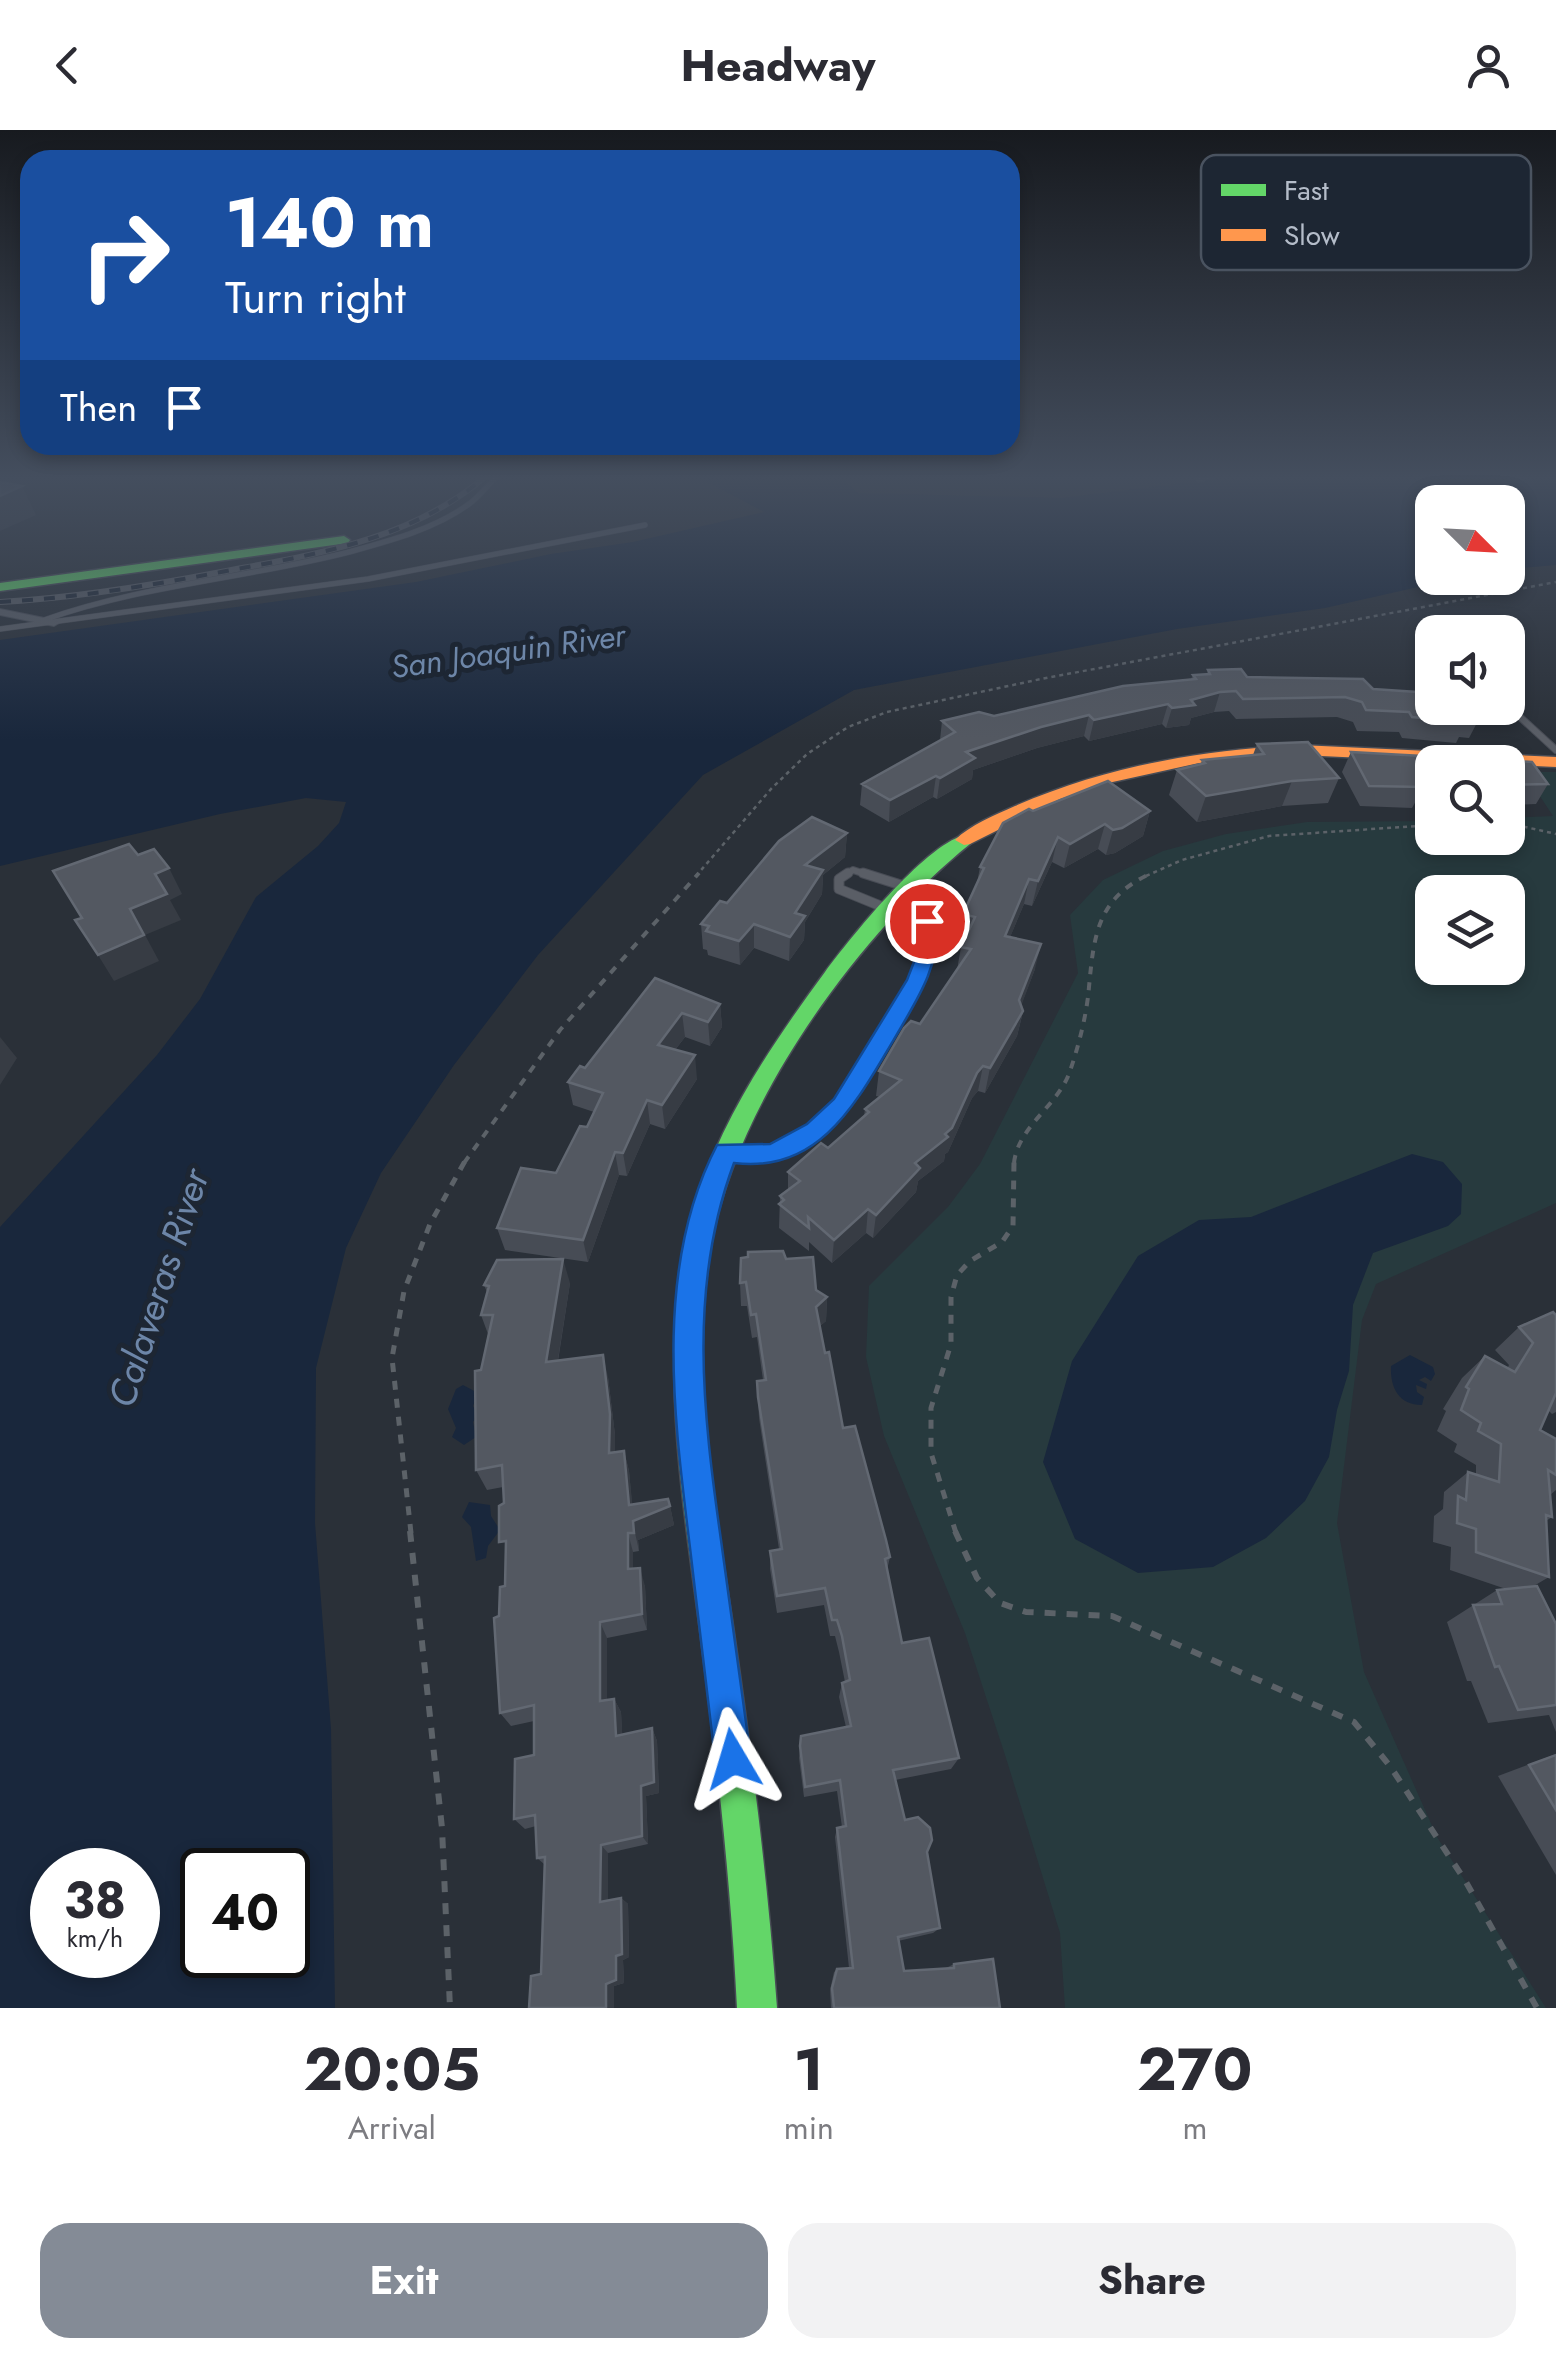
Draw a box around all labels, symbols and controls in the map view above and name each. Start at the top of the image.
text: Headway [681,33,875,98]
icon: back [40,38,95,93]
icon: person [1461,38,1516,93]
legend [1201,155,1531,270]
text: Fast [1284,170,1329,211]
text: 140 m [225,172,434,273]
icon: right [60,190,190,320]
text: Slow [1284,215,1340,256]
text: Turn right [225,265,406,330]
text: Then [60,380,137,435]
icon: arrive [157,380,212,435]
north arrow [1415,485,1525,595]
map controls [1415,485,1525,985]
water label: San Joaquin River [388,611,630,690]
button: sound [1415,615,1525,725]
button: search [1415,745,1525,855]
button: layers [1415,875,1525,985]
pin [885,879,970,964]
icon: arrive [900,894,955,949]
water label: Calaveras River [94,1159,223,1414]
position arrow [681,1707,785,1811]
speed limit sign: 40 [180,1848,310,1978]
text: 38 [64,1864,126,1937]
text: km/h [67,1920,123,1956]
text: 20:05 [303,2026,480,2113]
text: 1 [794,2026,824,2113]
text: 270 [1137,2026,1253,2113]
text: Arrival [348,2105,436,2151]
text: min [784,2105,834,2151]
text: m [1182,2105,1207,2151]
button: Exit [40,2223,768,2338]
button: Share [788,2223,1516,2338]

